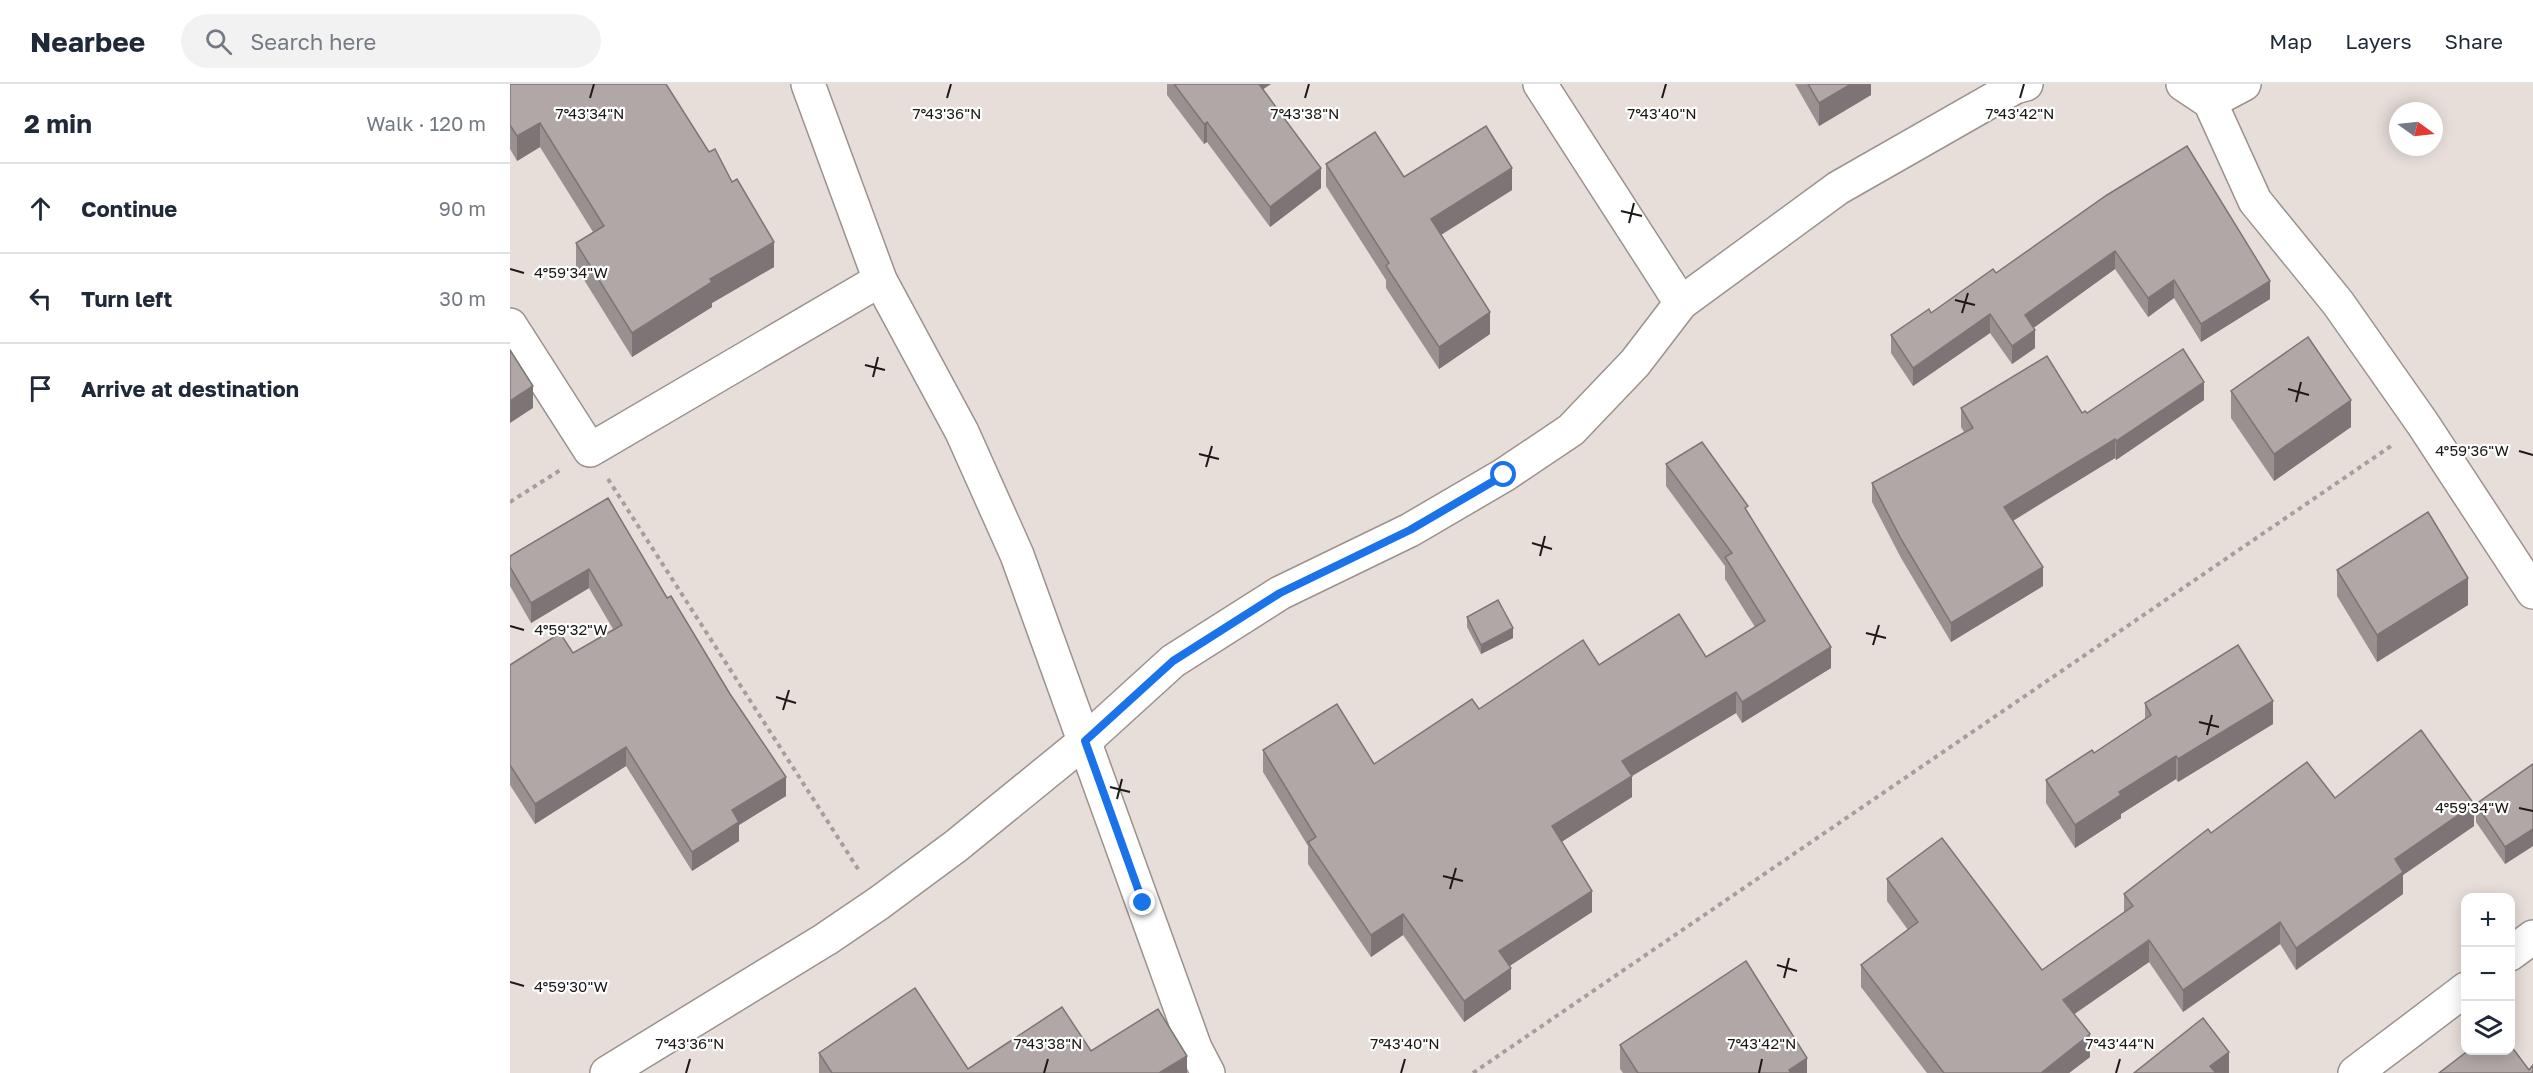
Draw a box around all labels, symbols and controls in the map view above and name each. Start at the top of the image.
search box [181,14,601,68]
text: Nearbee [30,25,145,58]
icon: search [202,25,235,58]
text: Search here [250,28,376,55]
text: Map [2269,28,2312,54]
text: Layers [2345,28,2412,54]
text: Share [2445,28,2503,54]
north arrow [2389,102,2443,156]
text: 7°43'34"N [556,104,624,122]
text: 7°43'36"N [913,104,981,122]
text: 7°43'38"N [1271,104,1339,122]
text: 7°43'40"N [1627,104,1697,122]
text: 7°43'42"N [1986,104,2054,122]
text: 2 min [24,108,92,139]
text: Walk · 120 m [366,111,486,135]
icon: ahead [24,192,57,225]
text: Continue [81,195,177,222]
text: 90 m [439,196,486,220]
text: 4°59'34"W [534,263,608,281]
icon: left [24,282,57,315]
text: Turn left [81,285,172,312]
text: 30 m [439,286,486,310]
icon: arrive [24,372,57,405]
text: Arrive at destination [81,375,299,402]
text: 4°59'36"W [2435,441,2509,459]
route start [1490,461,1516,487]
text: 4°59'32"W [534,620,608,638]
text: 4°59'34"W [2435,798,2509,816]
route end [1129,889,1155,915]
map controls [2461,893,2515,1055]
button: + [2461,893,2515,947]
button: − [2461,947,2515,1001]
text: 4°59'30"W [534,977,608,995]
button: layers [2461,1001,2515,1055]
text: 7°43'36"N [656,1034,724,1052]
text: 7°43'38"N [1014,1034,1082,1052]
text: 7°43'40"N [1370,1034,1440,1052]
text: 7°43'42"N [1728,1034,1796,1052]
text: 7°43'44"N [2085,1034,2155,1052]

